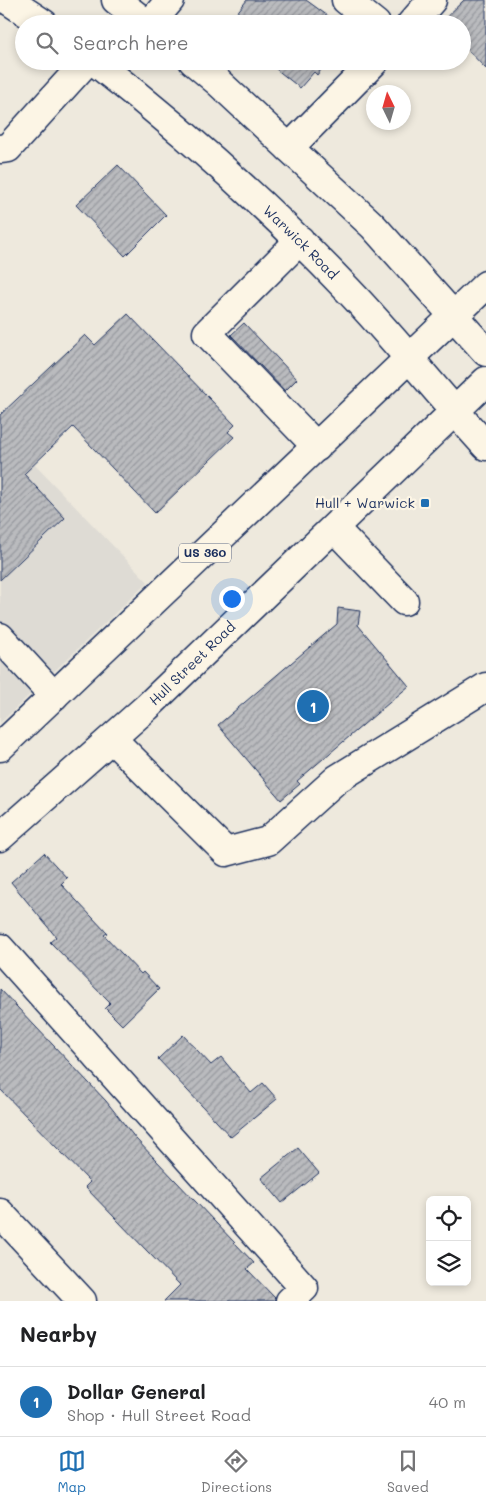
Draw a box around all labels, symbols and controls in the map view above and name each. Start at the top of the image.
search box [15,15,471,70]
icon: search [33,29,61,57]
text: Search here [73,30,189,55]
north arrow [366,85,411,130]
street label: Warwick Road [259,201,343,283]
place label: Hull + Warwick [315,493,415,512]
marker: Hull + Warwick [419,497,431,509]
road number: US 360 [179,544,231,562]
your location [219,586,245,612]
street label: Hull Street Road [145,617,239,709]
pin: 1 [297,687,329,725]
map controls [426,1196,471,1286]
button: locate [426,1196,471,1241]
button: layers [426,1241,471,1286]
text: Nearby [20,1320,97,1347]
text: Dollar General [67,1379,206,1404]
text: 1 [32,1391,40,1412]
text: 40 m [429,1391,466,1412]
text: Shop · Hull Street Road [67,1404,251,1425]
tab: Map [57,1447,86,1496]
tab: Directions [201,1447,272,1496]
tab: Saved [387,1447,429,1496]

